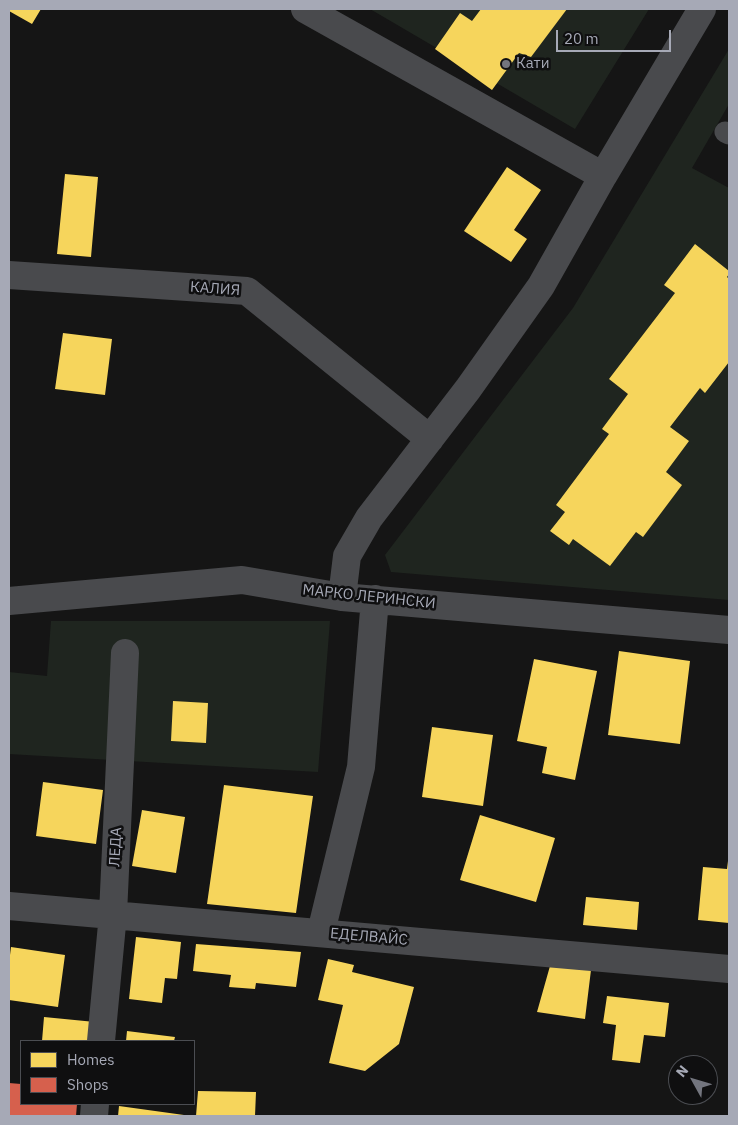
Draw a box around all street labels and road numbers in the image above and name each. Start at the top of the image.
street label: КАЛИЯ [189,278,241,300]
street label: МАРКО ЛЕРИНСКИ [302,581,436,613]
street label: ЛЕДА [106,827,126,867]
street label: ЕДЕЛВАЙС [329,925,409,949]

